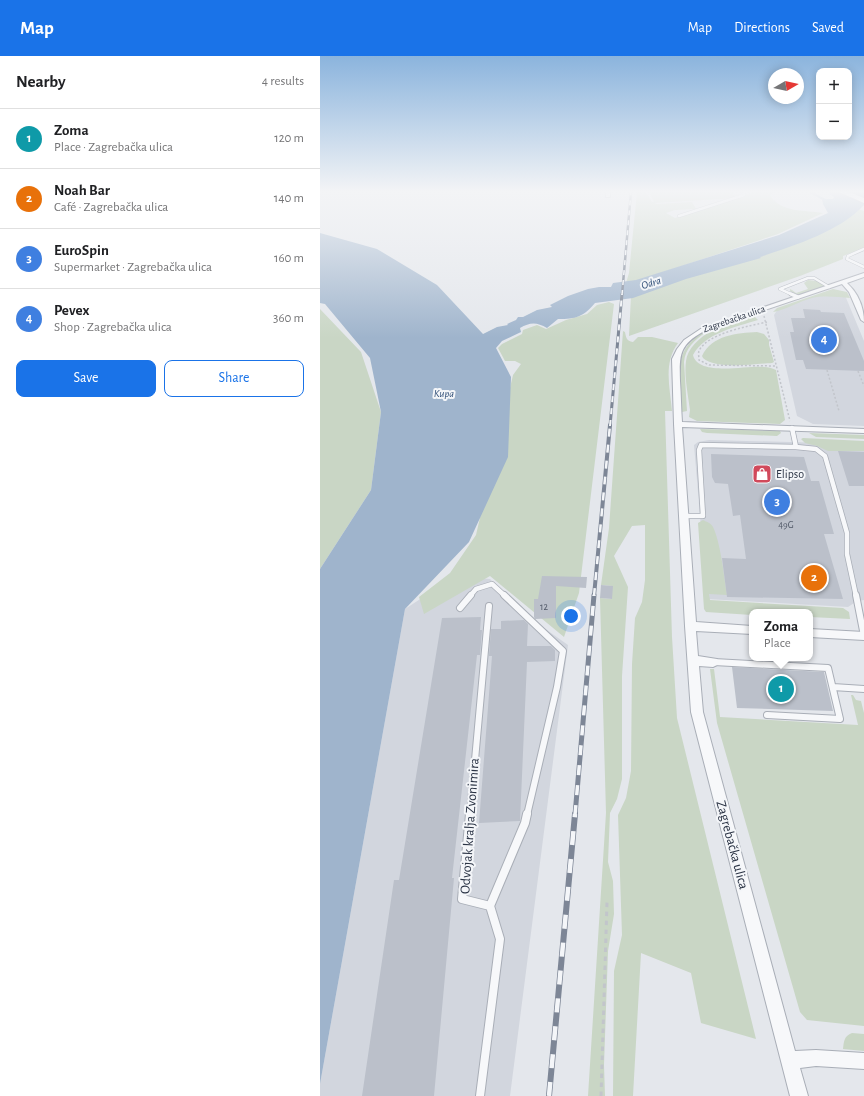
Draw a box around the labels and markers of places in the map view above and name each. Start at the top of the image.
pin: 4 [811,325,837,355]
shop icon: Elipso [751,463,773,485]
place label: Elipso [776,468,804,480]
pin: 3 [764,487,790,517]
pin: 2 [801,563,827,593]
pin: 1 [768,674,794,704]

